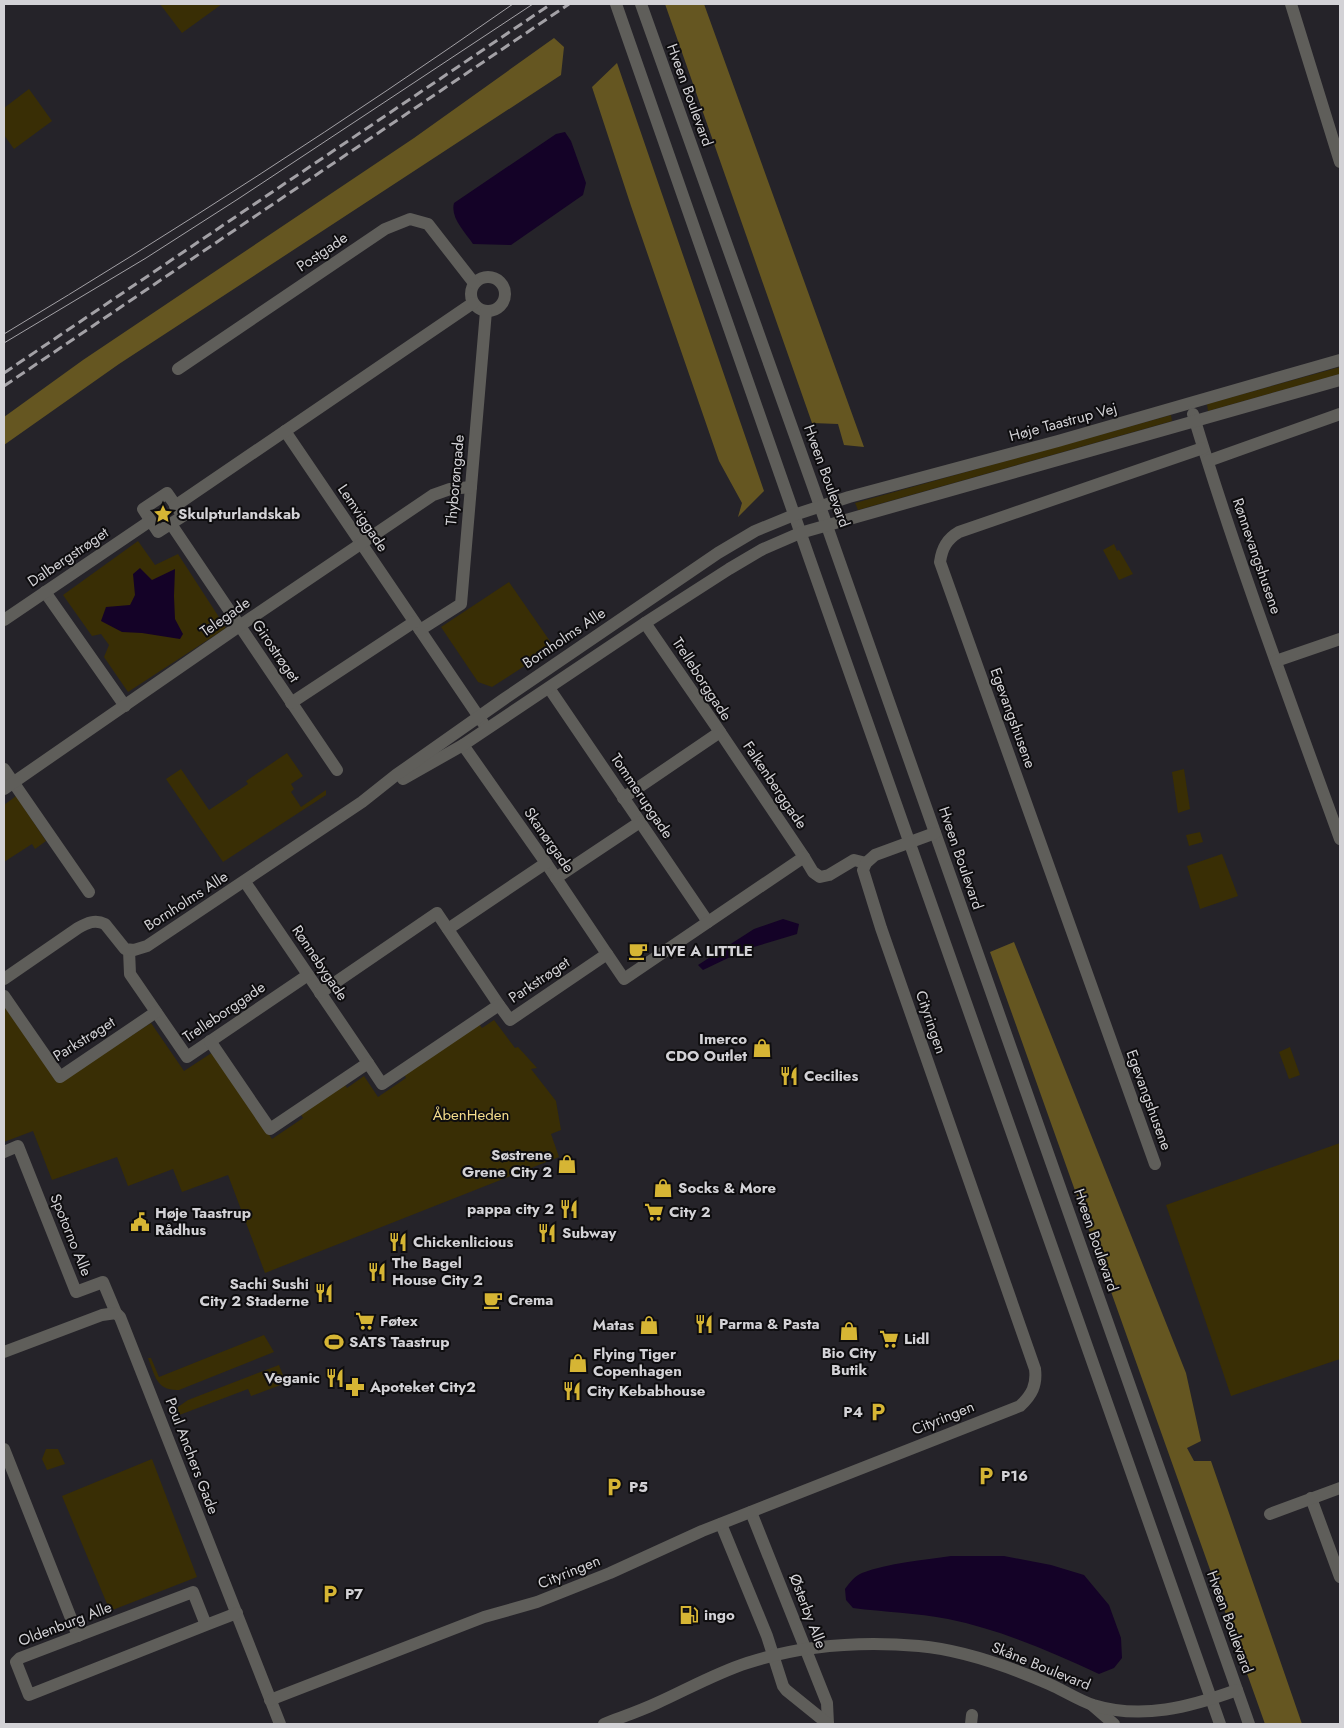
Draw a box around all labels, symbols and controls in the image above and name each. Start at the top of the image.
street label: Hveen Boulevard [661,41,719,149]
street label: Postgade [292,227,352,277]
street label: Høje Taastrup Vej [1007,397,1119,447]
street label: Hveen Boulevard [798,422,856,530]
street label: Thyborøngade [440,433,470,526]
street label: Lemviggade [332,480,394,556]
street label: Rønnevangshusene [1227,495,1287,617]
place icon: Skulpturlandskab [152,503,174,525]
place label: Skulpturlandskab [178,503,300,525]
street label: Dalbergstrøget [23,522,113,592]
street label: Telegade [196,592,255,642]
street label: Bornholms Alle [518,602,610,674]
street label: Girostrøget [247,615,305,687]
street label: Trelleborggade [667,633,737,725]
street label: Egevangshusene [985,665,1042,772]
street label: Falkenberggade [738,737,813,833]
street label: Tommerupgade [605,749,679,843]
street label: Skanørgade [518,803,580,877]
street label: Hveen Boulevard [933,803,989,913]
street label: Bornholms Alle [140,866,232,936]
street label: Rønnebygade [287,921,354,1005]
cafe icon: LIVE A LITTLE [627,940,649,962]
place label: LIVE A LITTLE [653,940,753,962]
street label: Parkstrøget [504,951,574,1009]
street label: Trelleborggade [178,976,270,1048]
street label: Cityringen [910,987,952,1057]
street label: Parkstrøget [49,1011,120,1067]
place label: Imerco CDO Outlet [666,1028,747,1067]
shop icon: Imerco CDO Outlet [751,1037,773,1059]
street label: Egevangshusene [1121,1047,1178,1154]
restaurant icon: Cecilies [778,1065,800,1087]
place label: Cecilies [804,1065,858,1087]
park label: ÅbenHeden [433,1104,509,1126]
place label: Søstrene Grene City 2 [462,1144,552,1183]
shop icon: Søstrene Grene City 2 [556,1153,578,1175]
shop icon: Socks & More [652,1177,674,1199]
place label: Socks & More [678,1177,777,1199]
street label: Hveen Boulevard [1068,1185,1124,1295]
street label: Spotorno Alle [45,1191,98,1280]
place label: pappa city 2 [467,1198,554,1220]
restaurant icon: pappa city 2 [558,1198,580,1220]
supermarket icon: City 2 [643,1201,665,1223]
place label: City 2 [669,1201,711,1223]
place label: Høje Taastrup Rådhus [155,1202,251,1241]
public building icon: Høje Taastrup Rådhus [129,1211,151,1233]
restaurant icon: Subway [536,1222,558,1244]
place label: Subway [562,1222,616,1244]
restaurant icon: Chickenlicious [387,1231,409,1253]
place label: Chickenlicious [413,1231,513,1253]
place label: The Bagel House City 2 [392,1252,483,1291]
restaurant icon: The Bagel House City 2 [366,1261,388,1283]
place label: Sachi Sushi City 2 Staderne [199,1273,309,1312]
restaurant icon: Sachi Sushi City 2 Staderne [313,1282,335,1304]
cafe icon: Crema [482,1289,504,1311]
place label: Crema [508,1289,553,1311]
supermarket icon: Føtex [354,1310,376,1332]
place label: Føtex [380,1310,418,1332]
restaurant icon: Parma & Pasta [693,1313,715,1335]
place label: Parma & Pasta [719,1313,820,1335]
place label: Matas [593,1314,634,1336]
shop icon: Matas [638,1314,660,1336]
shop icon: Bio City Butik [838,1320,860,1342]
supermarket icon: Lidl [878,1328,900,1350]
place label: Lidl [904,1328,929,1350]
sports icon: SATS Taastrup [323,1331,345,1353]
place label: SATS Taastrup [349,1331,449,1353]
place label: Bio City Butik [822,1342,877,1381]
place label: Flying Tiger Copenhagen [593,1343,682,1382]
shop icon: Flying Tiger Copenhagen [567,1352,589,1374]
place label: Veganic [263,1367,320,1389]
restaurant icon: Veganic [324,1367,346,1389]
pharmacy icon: Apoteket City2 [344,1376,366,1398]
place label: Apoteket City2 [369,1376,476,1398]
restaurant icon: City Kebabhouse [561,1380,583,1402]
place label: City Kebabhouse [587,1380,706,1402]
street label: Poul Anchers Gade [160,1395,224,1518]
street label: Cityringen [909,1396,977,1440]
place label: P4 [843,1401,863,1423]
parking icon: P4 [867,1401,889,1423]
parking icon: P16 [975,1465,997,1487]
place label: P16 [1001,1465,1028,1487]
parking icon: P5 [603,1476,625,1498]
place label: P5 [629,1476,648,1498]
street label: Cityringen [535,1550,603,1594]
street label: Hveen Boulevard [1201,1568,1259,1676]
street label: Østerby Alle [784,1570,832,1652]
parking icon: P7 [319,1583,341,1605]
place label: P7 [345,1583,364,1605]
street label: Oldenburg Alle [15,1596,115,1652]
fuel station icon: ingo [678,1604,700,1626]
place label: ingo [704,1604,735,1626]
street label: Skåne Boulevard [988,1636,1094,1696]

